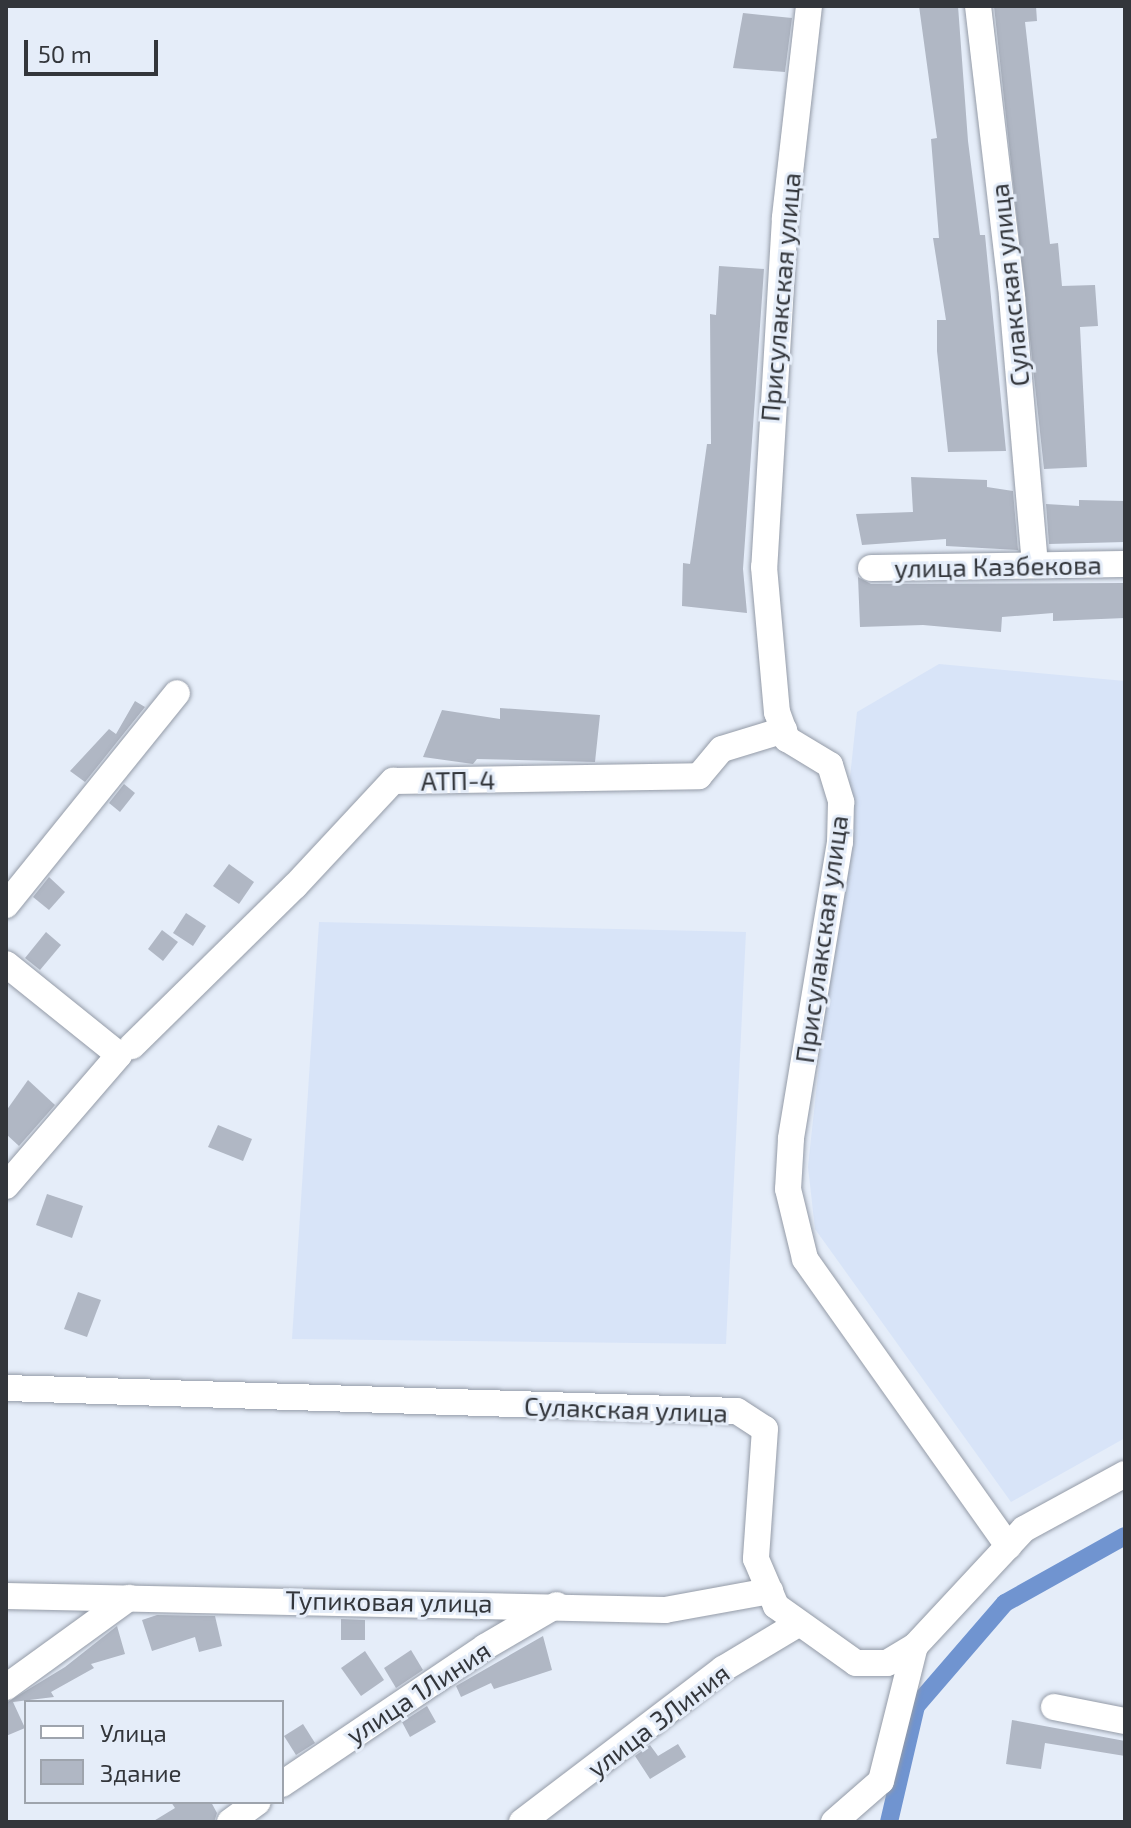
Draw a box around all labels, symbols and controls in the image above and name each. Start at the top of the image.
scale bar [28,24,162,74]
text: 50 m [38,39,92,68]
street label: Присулакская улица [754,171,806,423]
street label: Сулакская улица [983,182,1035,388]
street label: улица Казбекова [894,549,1102,583]
street label: АТП-4 [420,764,496,796]
street label: Присулакская улица [788,813,854,1065]
street label: Сулакская улица [524,1390,728,1428]
street label: Тупиковая улица [285,1584,493,1618]
street label: улица 1Линия [340,1634,496,1750]
street label: улица 3Линия [581,1657,735,1783]
legend [24,1700,284,1804]
text: Улица [100,1718,167,1747]
text: Здание [100,1758,182,1787]

